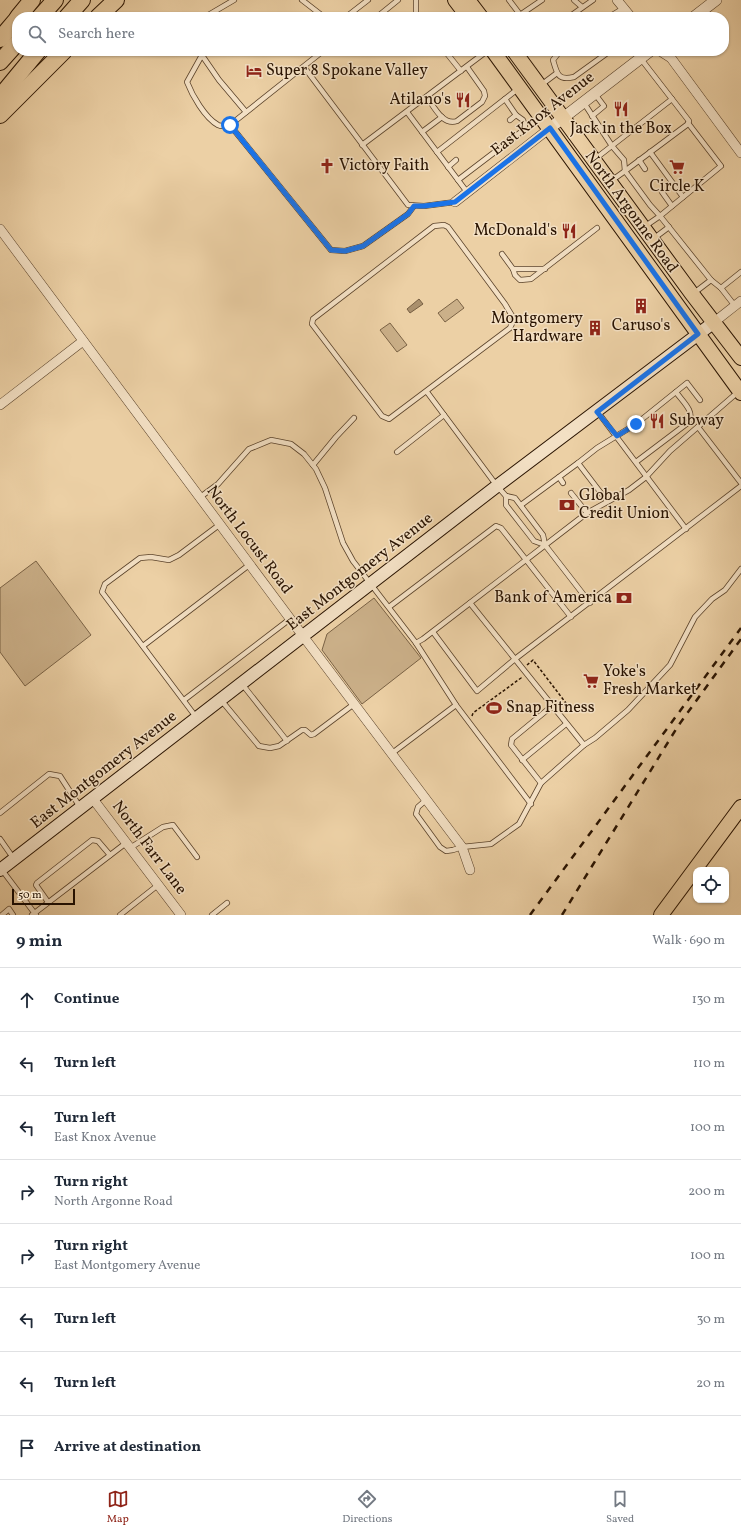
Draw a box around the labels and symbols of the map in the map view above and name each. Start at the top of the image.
place label: Super 8 Spokane Valley [266,60,428,82]
hotel icon: Super 8 Spokane Valley [245,62,263,80]
street label: East Knox Avenue [487,67,599,161]
place label: Atilano's [390,89,451,111]
restaurant icon: Atilano's [454,91,472,109]
restaurant icon: Jack in the Box [612,100,630,118]
route start [221,116,239,134]
place label: Jack in the Box [570,118,672,140]
street label: North Argonne Road [579,146,683,278]
place label: Victory Faith [339,155,429,177]
church icon: Victory Faith [318,157,336,175]
supermarket icon: Circle K [668,158,686,176]
place label: Circle K [649,176,705,198]
place label: McDonald's [474,220,557,242]
restaurant icon: McDonald's [560,222,578,240]
building icon: Caruso's [632,297,650,315]
place label: Montgomery Hardware [491,308,583,348]
place label: Caruso's [612,315,671,337]
building icon: Montgomery Hardware [586,319,604,337]
place label: Subway [669,410,724,432]
restaurant icon: Subway [648,412,666,430]
route end [627,415,645,433]
street label: North Locust Road [201,481,297,599]
place label: Global Credit Union [579,485,670,525]
bank icon: Global Credit Union [558,496,576,514]
street label: East Montgomery Avenue [282,508,438,636]
place label: Bank of America [494,587,612,609]
bank icon: Bank of America [615,589,633,607]
place label: Yoke's Fresh Market [603,661,697,701]
supermarket icon: Yoke's Fresh Market [582,672,600,690]
place label: Snap Fitness [506,697,595,719]
sports icon: Snap Fitness [485,699,503,717]
street label: East Montgomery Avenue [26,706,182,834]
street label: North Farr Lane [106,797,192,899]
scale bar [12,887,75,906]

